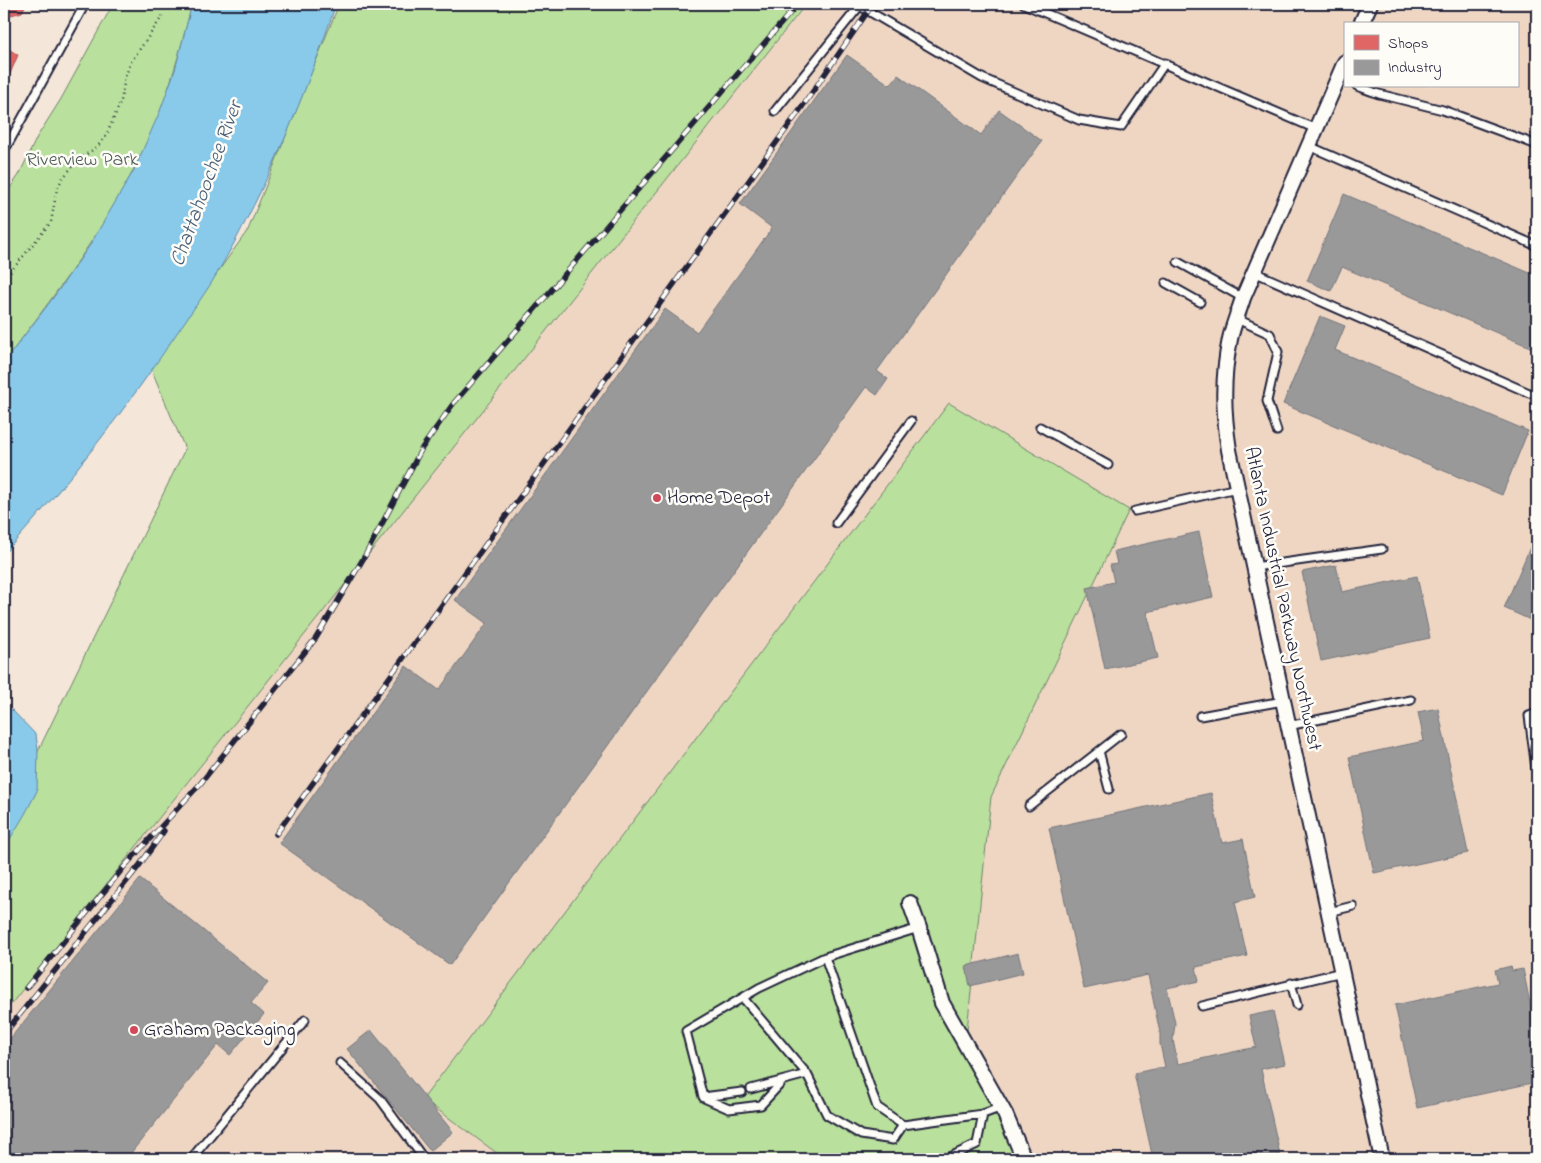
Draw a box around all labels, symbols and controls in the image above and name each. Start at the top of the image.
legend [1344,22,1518,88]
text: Shops [1388,33,1428,55]
text: Industry [1388,57,1442,80]
water label: Chattahoochee River [163,95,252,271]
park label: Riverview Park [26,146,139,175]
street label: Atlanta Industrial Parkway Northwest [1236,444,1328,754]
place label: Home Depot [667,484,770,513]
marker: Home Depot [651,492,663,504]
place label: Graham Packaging [144,1016,295,1046]
marker: Graham Packaging [128,1024,140,1036]

